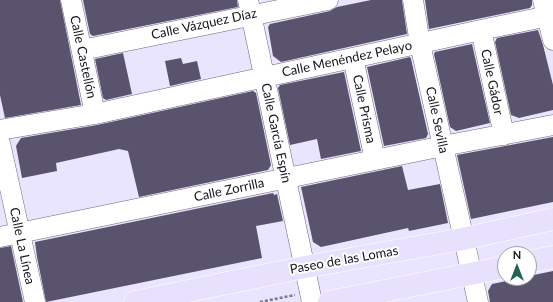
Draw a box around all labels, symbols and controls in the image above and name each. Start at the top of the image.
street label: Calle Vázquez Díaz [150,5,258,43]
street label: Calle Castellón [67,14,99,100]
street label: Calle Menéndez Pelayo [281,38,413,80]
street label: Calle Gádor [477,48,507,116]
street label: Calle Prisma [349,73,379,145]
street label: Calle García Espín [258,82,294,184]
street label: Calle Sevilla [422,85,452,155]
street label: Calle Zorrilla [192,175,266,205]
street label: Calle La Línea [6,206,38,286]
street label: Paseo de las Lomas [289,243,399,277]
north arrow [497,246,537,286]
text: N [513,248,521,261]

